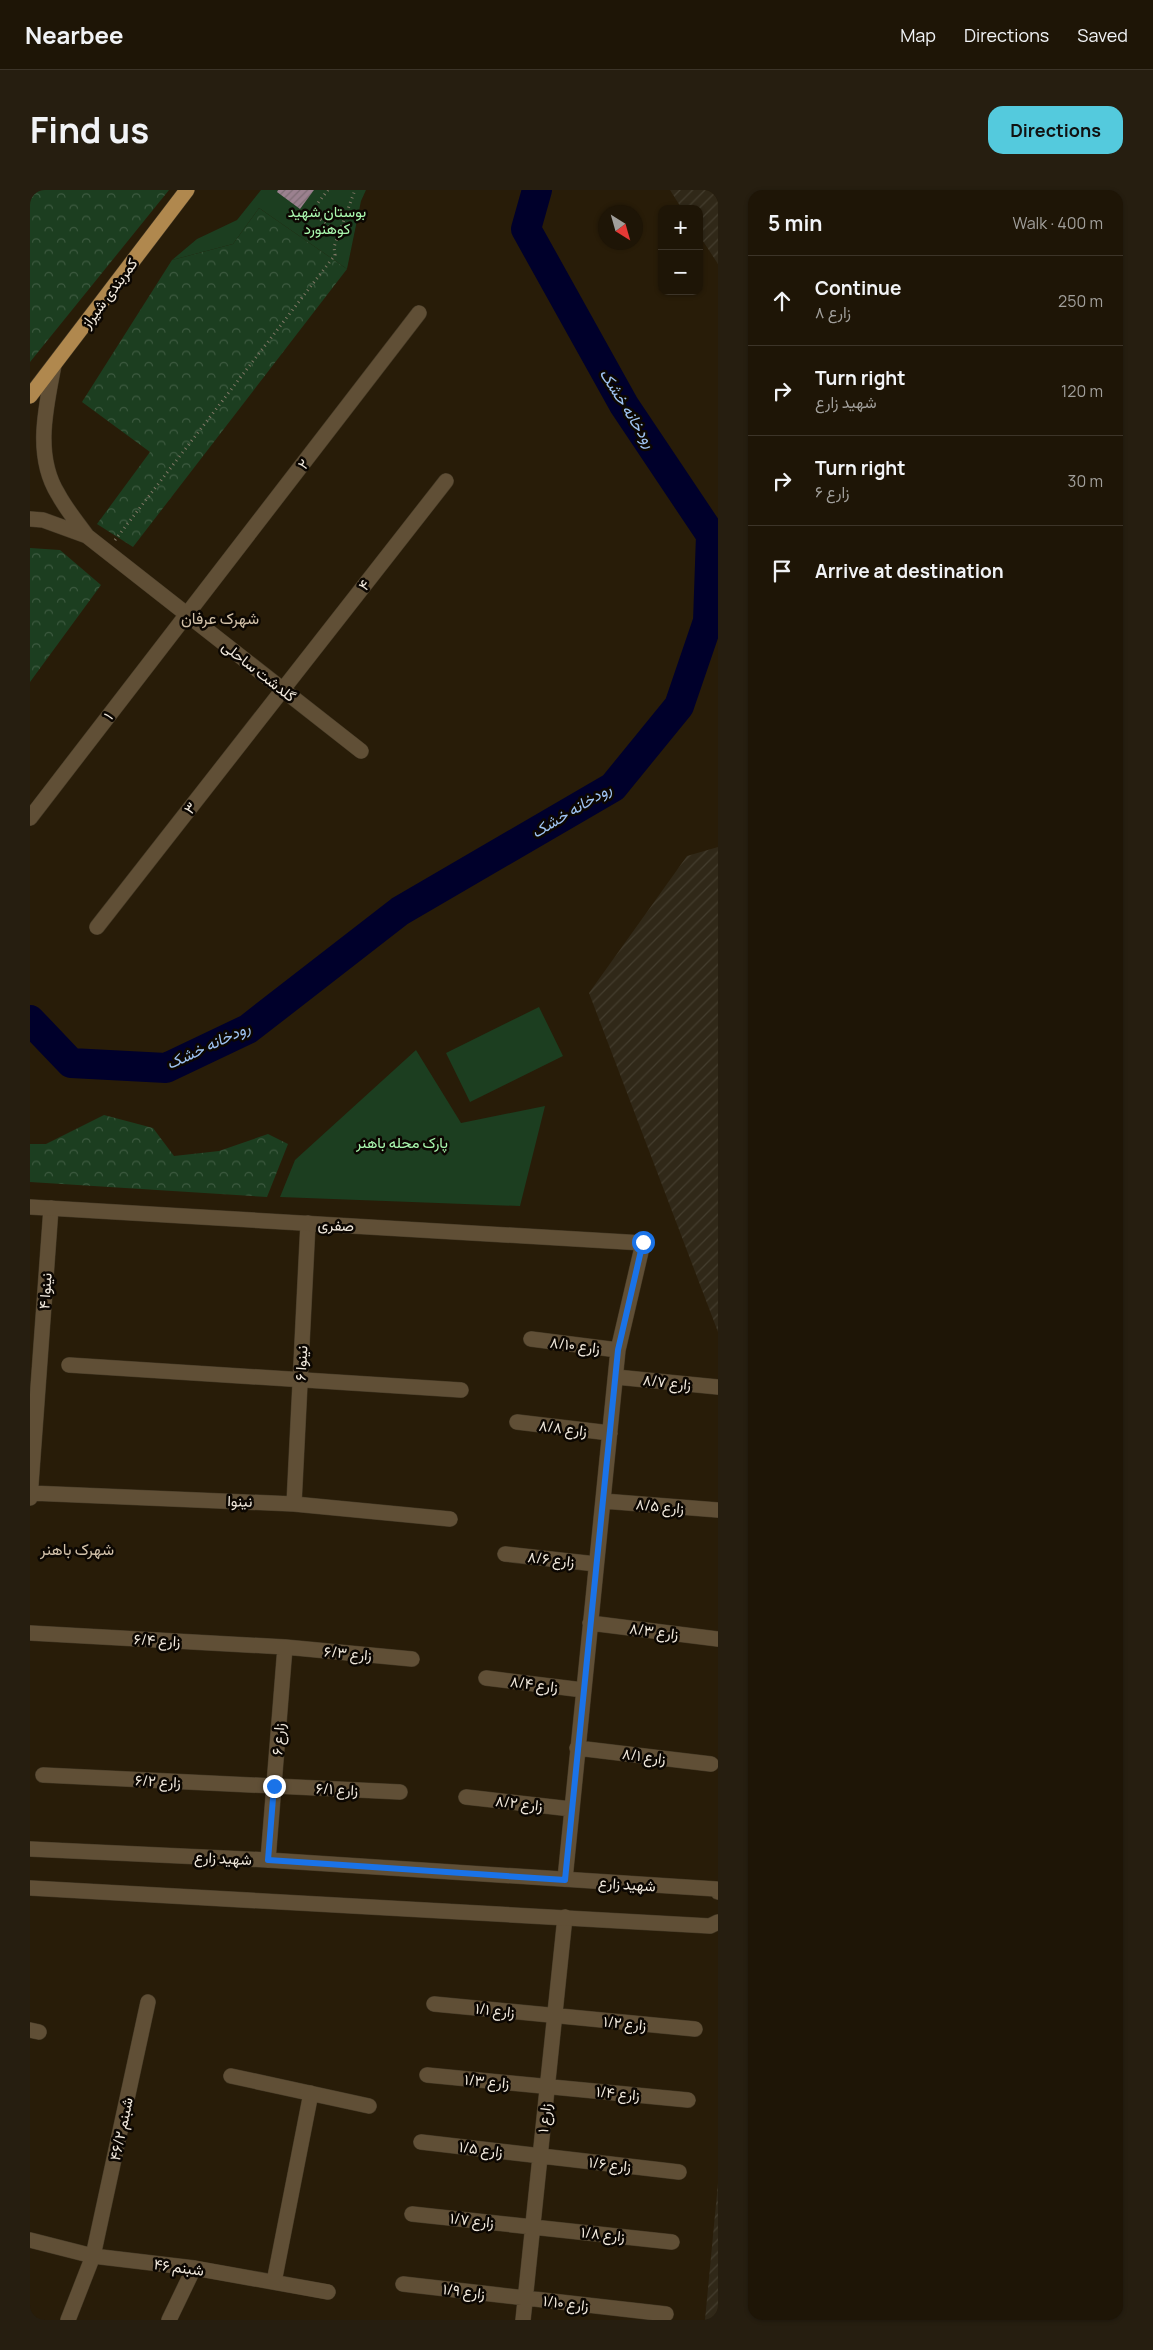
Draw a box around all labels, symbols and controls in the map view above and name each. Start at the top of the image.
text: Nearbee [25,18,124,51]
text: Map [900,23,936,47]
text: Directions [964,23,1049,47]
text: Saved [1077,23,1128,47]
text: Find us [30,106,149,154]
button: Directions [988,106,1123,154]
park label: بوستان شهید کوهنورد [288,201,366,239]
north arrow [598,205,643,250]
map controls [658,205,703,295]
button: + [658,205,703,250]
text: 5 min [768,209,822,237]
text: Walk · 400 m [1012,212,1103,234]
button: − [658,250,703,295]
street label: کمربندی شیراز [75,253,143,333]
text: Continue [815,275,901,301]
icon: ahead [768,287,796,315]
text: 250 m [1058,290,1103,312]
text: ۸ زارع [815,301,851,323]
water label: رودخانه خشک [595,364,662,453]
text: Turn right [815,365,905,391]
icon: right [768,377,796,405]
text: 120 m [1061,380,1103,402]
text: شهید زارع [815,391,877,413]
street label: ۲ [292,454,314,474]
text: Turn right [815,455,905,481]
icon: right [768,467,796,495]
text: 30 m [1068,470,1103,492]
text: ۶ زارع [815,481,849,503]
icon: arrive [768,557,796,585]
text: Arrive at destination [815,558,1004,584]
street label: ۴ [353,575,375,595]
district label: شهرک عرفان [181,607,259,629]
street label: گلدشت ساحلی [218,635,301,707]
street label: ۱ [98,708,118,724]
water label: رودخانه خشک [527,777,616,843]
street label: ۳ [179,798,201,818]
water label: رودخانه خشک [162,1016,254,1074]
park label: پارک محله باهنر [355,1132,448,1153]
street label: صفری [317,1214,355,1236]
route start [632,1231,655,1254]
street label: ۴ نینوا [33,1272,57,1310]
street label: ۸/۱۰ زارع [549,1332,601,1359]
street label: ۶ نینوا [290,1345,312,1381]
street label: ۸/۷ زارع [642,1369,692,1396]
street label: ۸/۸ زارع [538,1415,588,1442]
street label: نینوا [227,1490,253,1512]
street label: ۸/۵ زارع [635,1493,685,1520]
district label: شهرک باهنر [39,1538,114,1560]
street label: ۸/۶ زارع [526,1546,575,1573]
street label: ۸/۳ زارع [628,1618,680,1645]
street label: ۶/۴ زارع [133,1628,181,1653]
street label: ۶/۳ زارع [323,1640,373,1667]
street label: ۸/۴ زارع [509,1671,559,1698]
street label: ۶ زارع [266,1722,291,1756]
street label: ۸/۱ زارع [621,1743,667,1770]
street label: ۶/۲ زارع [134,1769,182,1794]
route end [263,1775,286,1798]
street label: ۶/۱ زارع [315,1777,359,1802]
street label: ۸/۲ زارع [494,1790,544,1817]
street label: شهید زارع [194,1846,253,1871]
street label: شهید زارع [597,1872,657,1897]
street label: ۱/۱ زارع [474,1997,516,2024]
street label: ۱/۲ زارع [603,2011,647,2036]
street label: ۱/۳ زارع [464,2069,510,2094]
street label: ۱/۴ زارع [595,2081,641,2106]
street label: ۴۶/۲ شبنم [104,2095,138,2163]
street label: ۱ زارع [532,2102,557,2134]
street label: ۱/۵ زارع [458,2136,504,2163]
street label: ۱/۶ زارع [588,2151,632,2178]
street label: ۱/۷ زارع [449,2207,495,2234]
street label: ۱/۸ زارع [580,2221,626,2248]
street label: ۴۶ شبنم [153,2253,206,2281]
street label: ۱/۹ زارع [442,2278,486,2305]
street label: ۱/۱۰ زارع [542,2290,590,2317]

